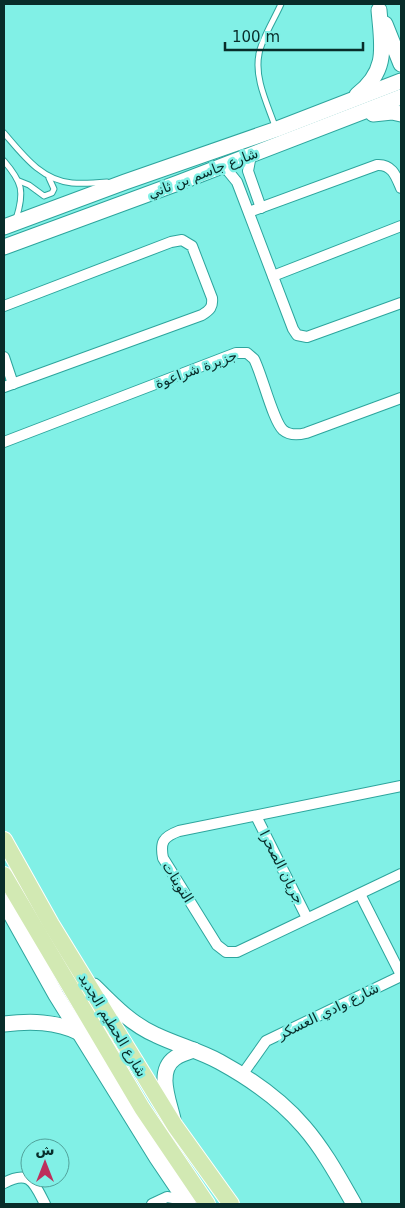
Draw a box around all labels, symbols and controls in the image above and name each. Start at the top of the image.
scale bar [225,20,362,52]
text: 100 m [232,28,280,46]
street label: شارع جاسم بن ثاني [146,145,261,202]
street label: جزيرة شراعوة [153,347,240,392]
street label: جريان الصحرا [256,828,307,907]
street label: التوينات [158,859,197,906]
street label: شارع الحطيم الجديد [75,970,150,1080]
street label: شارع وادي العسكر [274,980,382,1044]
north arrow [20,1138,70,1188]
text: ش [35,1142,55,1158]

